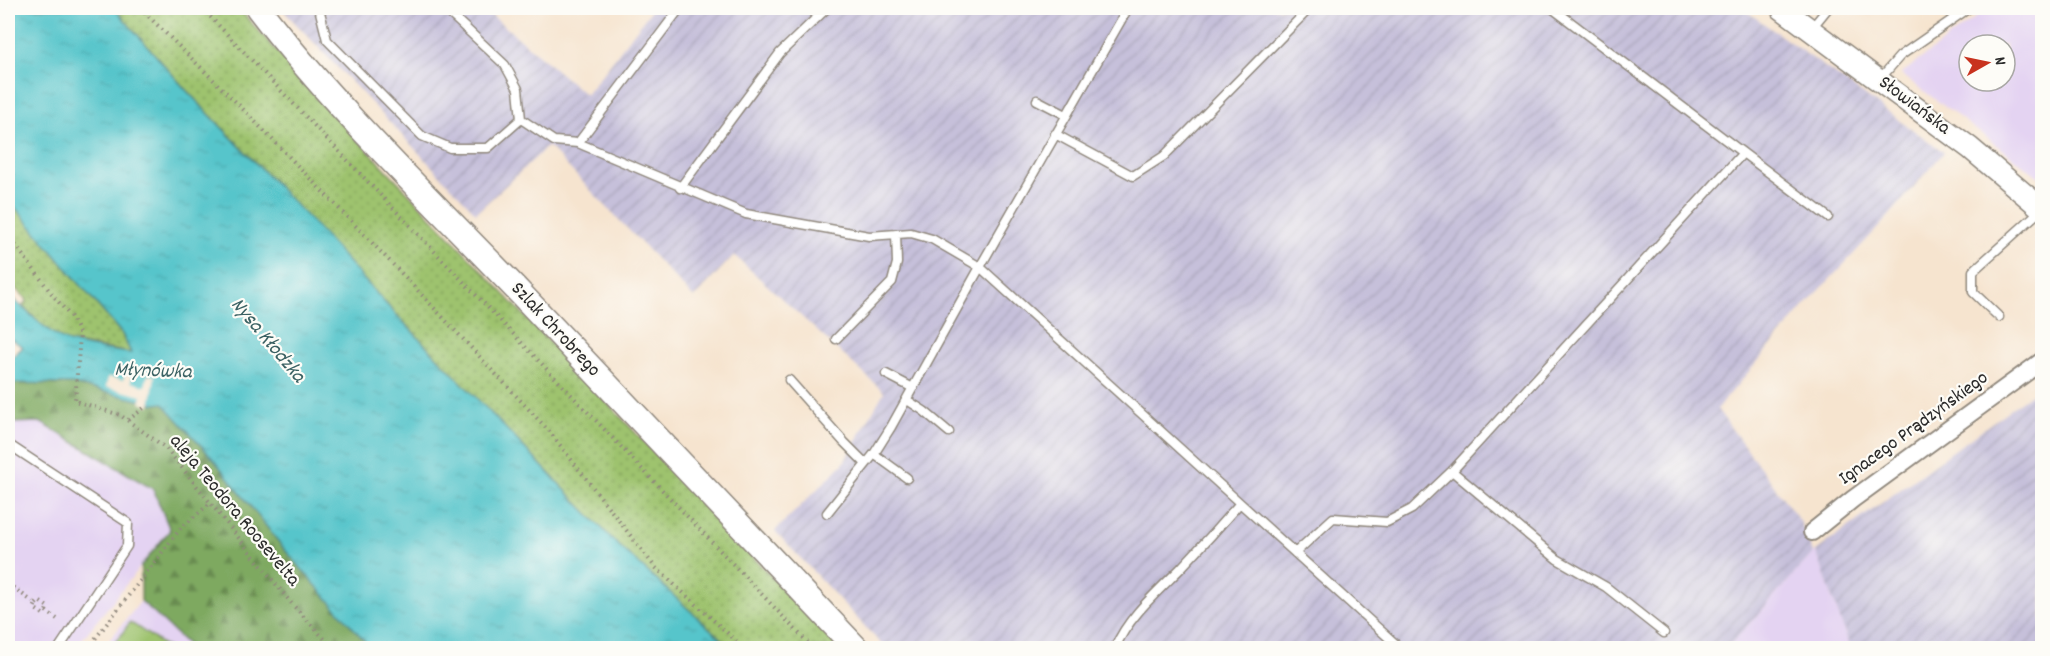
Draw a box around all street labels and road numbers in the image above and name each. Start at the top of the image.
street label: Słowiańska [1872,70,1956,143]
street label: Szlak Chrobrego [503,276,607,384]
street label: Ignacego Prądzyńskiego [1833,365,1995,493]
street label: aleja Teodora Roosevelta [162,429,306,594]

